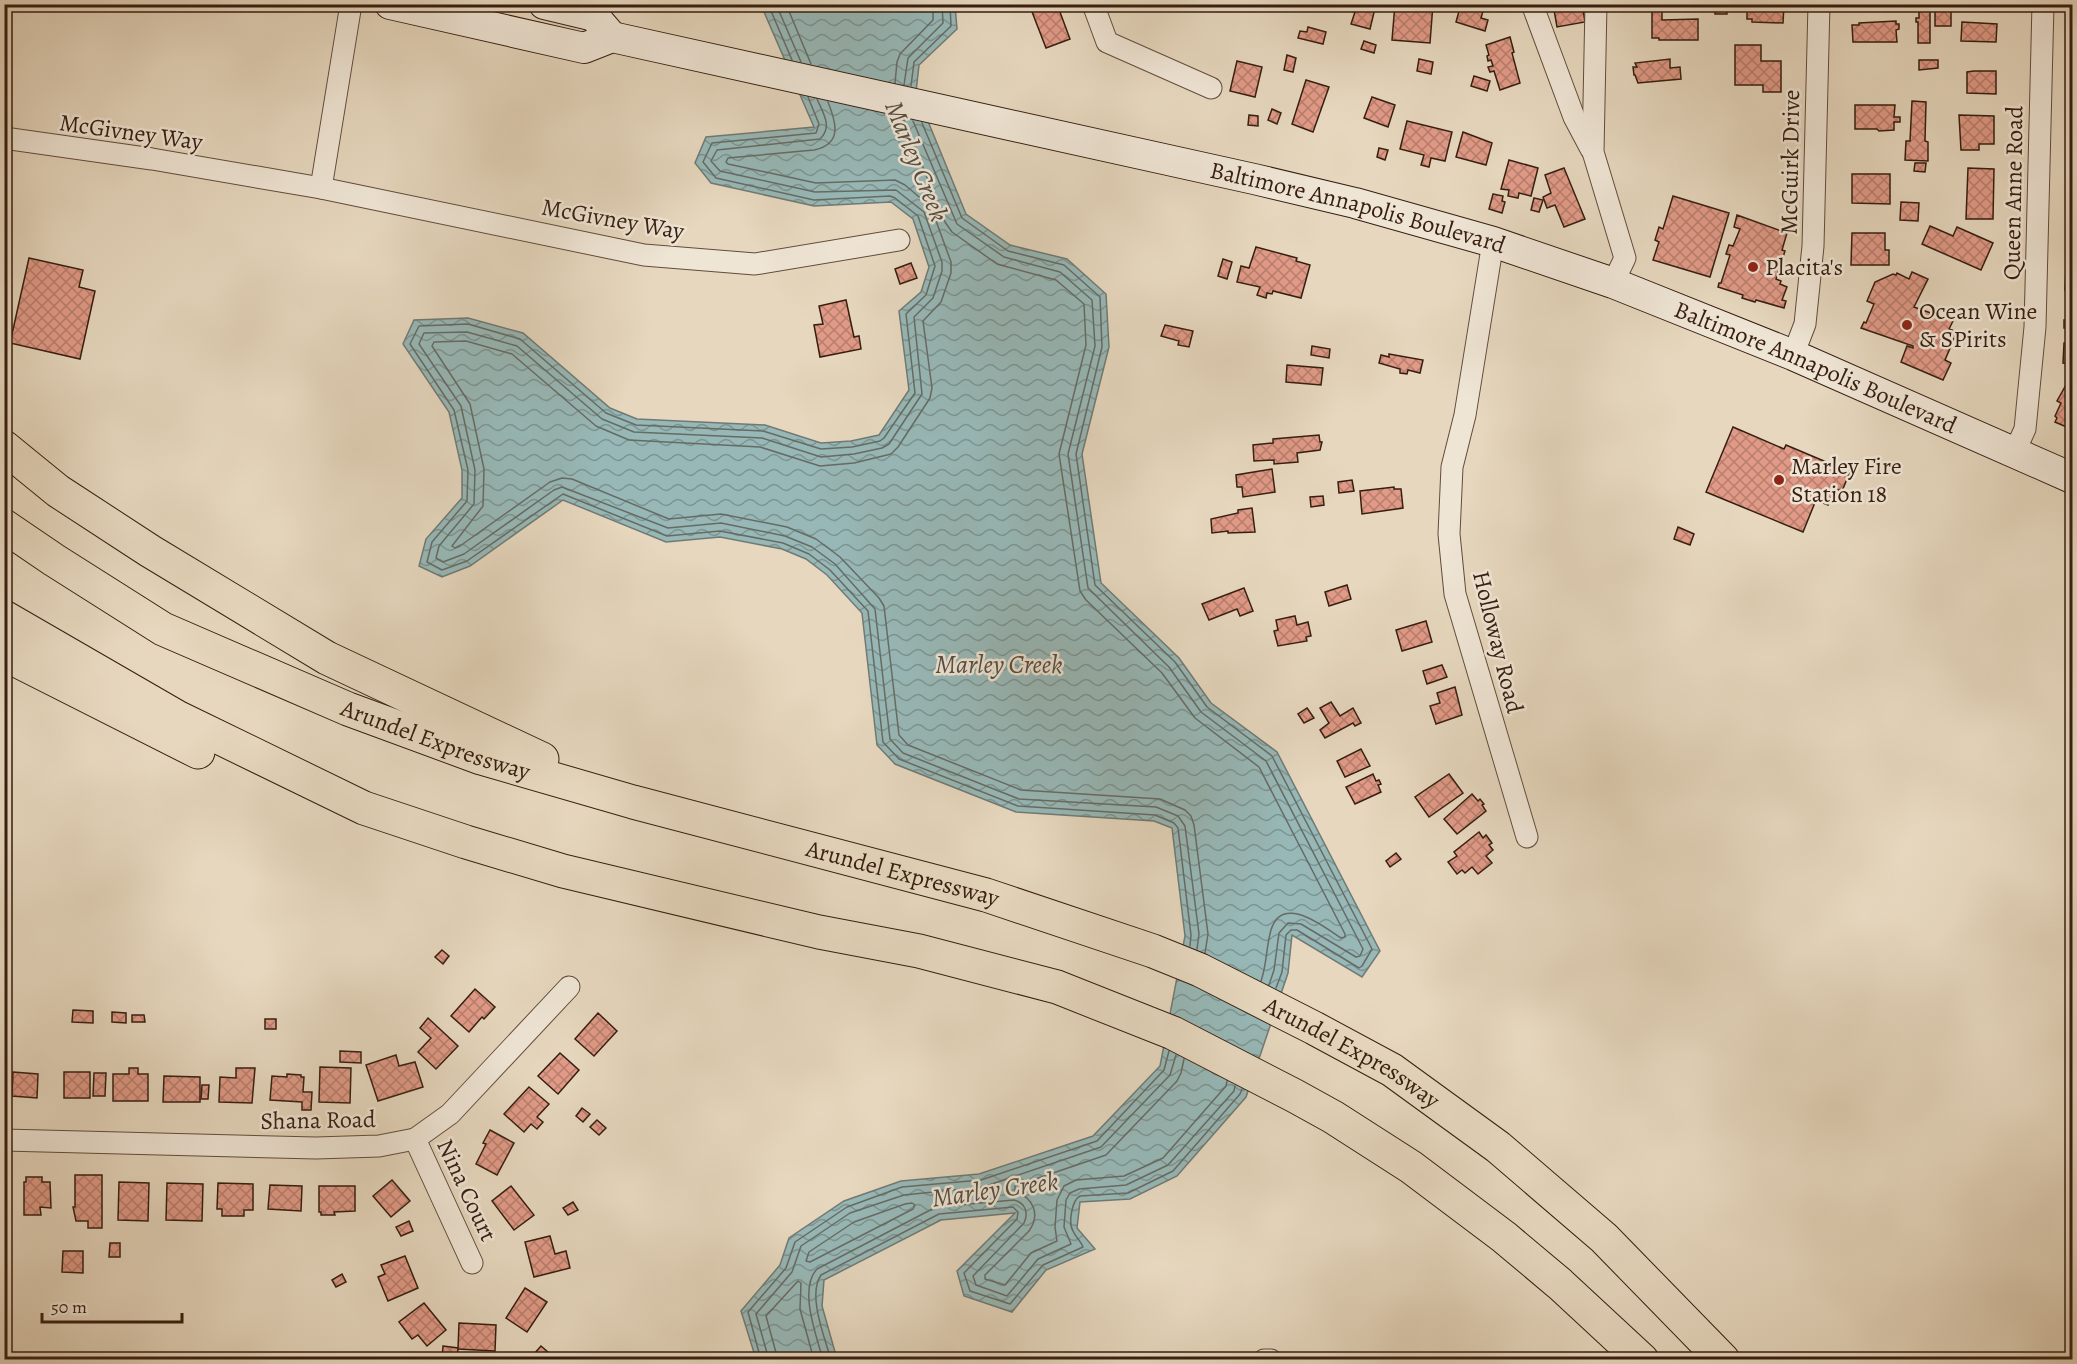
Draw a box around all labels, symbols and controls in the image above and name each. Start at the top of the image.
street label: McGuirk Drive [1773,89,1807,235]
water label: Marley Creek [876,96,957,227]
street label: Queen Anne Road [1995,105,2031,280]
street label: McGivney Way [57,106,205,158]
street label: Baltimore Annapolis Boulevard [1207,154,1510,261]
street label: McGivney Way [539,191,687,247]
place label: Placita's [1765,251,1843,283]
marker: Placita's [1746,260,1760,274]
street label: Baltimore Annapolis Boulevard [1670,293,1962,441]
place label: Ocean Wine & SPirits [1919,295,2037,355]
marker: Ocean Wine & SPirits [1900,318,1914,332]
place label: Marley Fire Station 18 [1791,450,1902,510]
marker: Marley Fire Station 18 [1772,473,1786,487]
street label: Holloway Road [1465,568,1531,717]
water label: Marley Creek [935,647,1063,682]
street label: Arundel Expressway [336,691,534,787]
street label: Arundel Expressway [802,832,1004,914]
street label: Arundel Expressway [1258,989,1447,1116]
street label: Shana Road [260,1103,376,1137]
street label: Nina Court [429,1134,505,1246]
water label: Marley Creek [930,1163,1061,1216]
scale bar [42,1286,182,1324]
text: 50 m [51,1295,87,1319]

